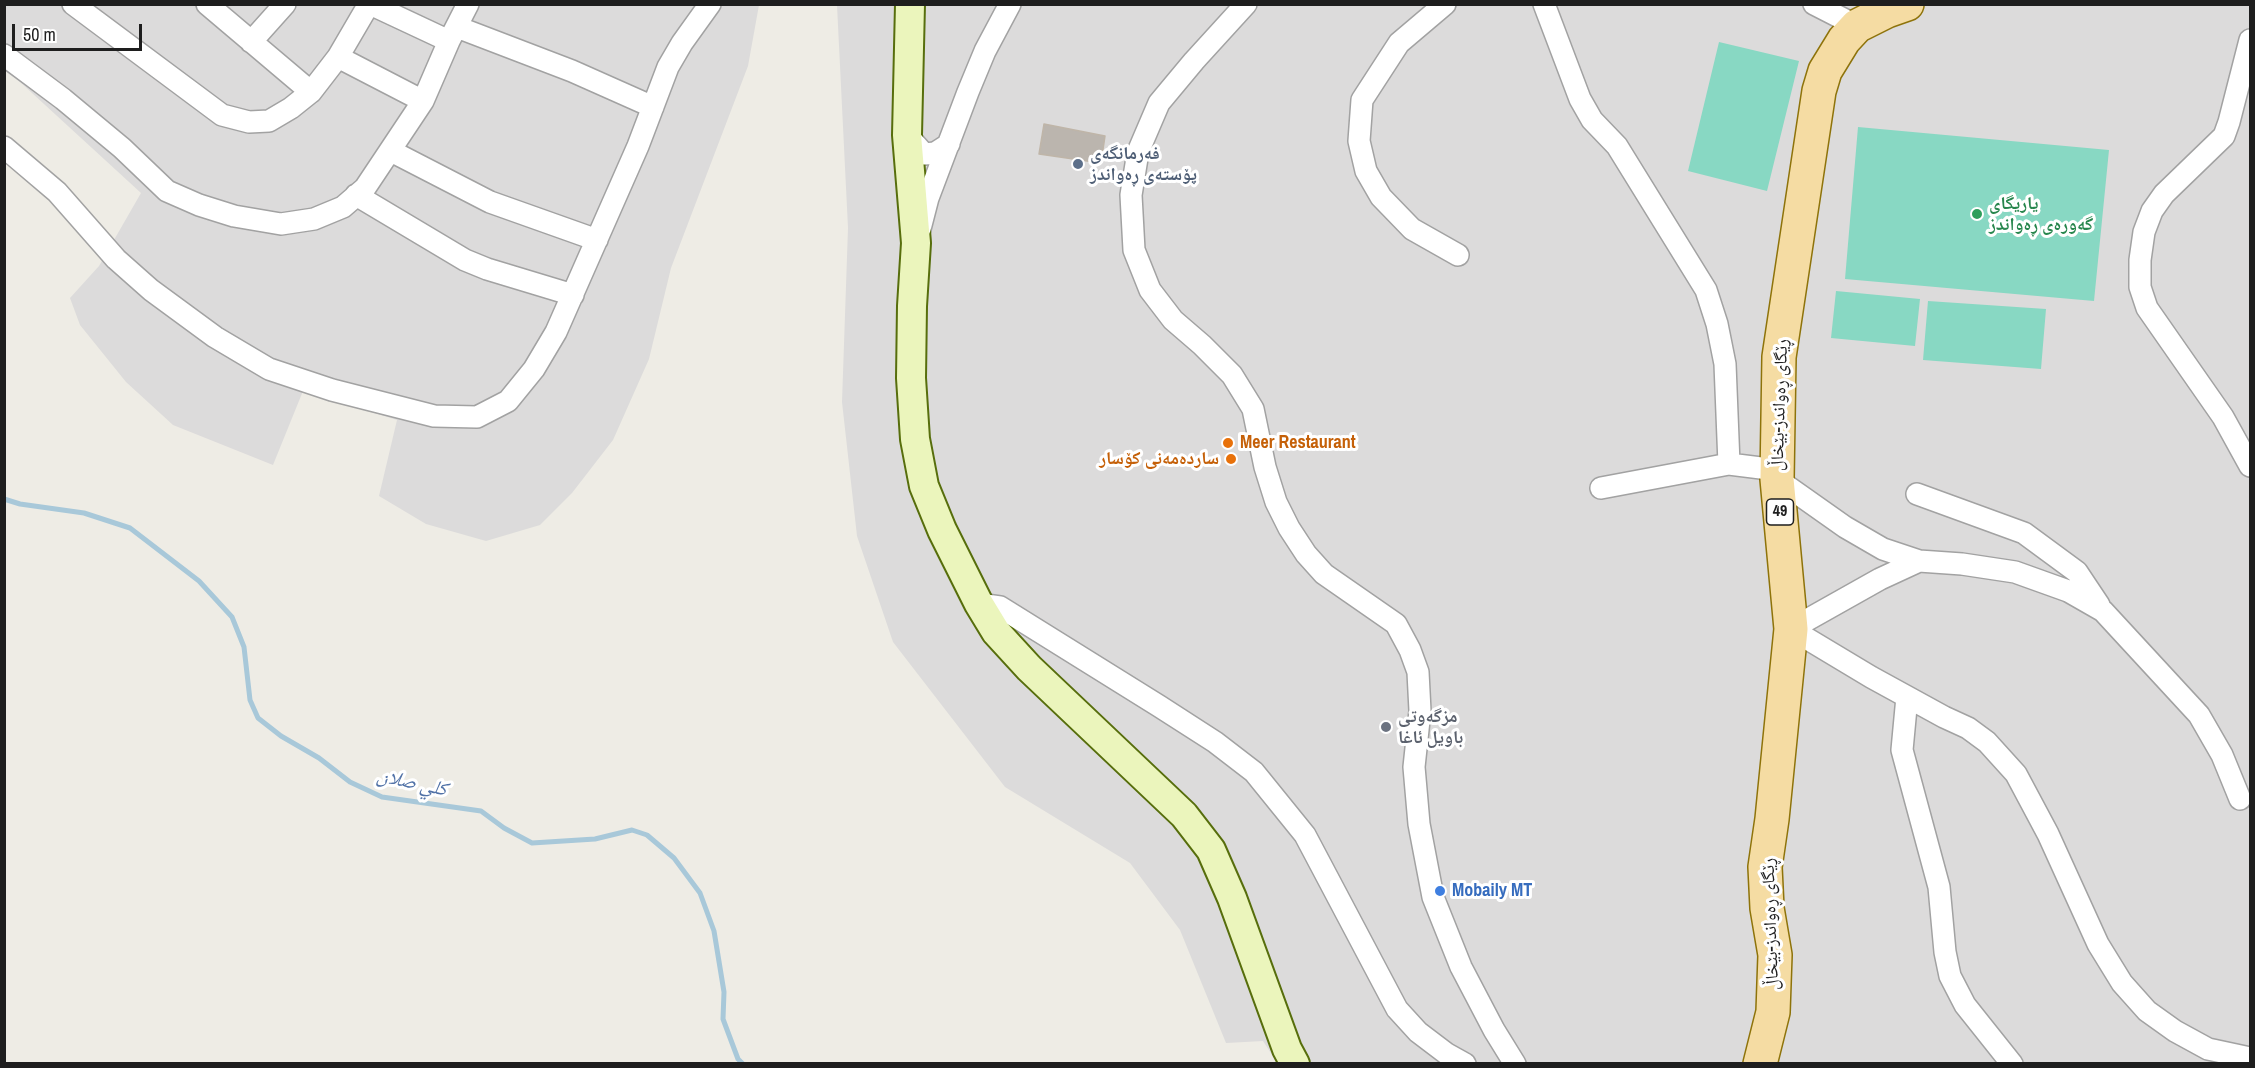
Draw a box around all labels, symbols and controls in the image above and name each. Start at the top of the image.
scale bar [15,12,146,50]
text: 50 m [23,22,56,47]
place label: فەرمانگەی پۆستەی ڕەواندز [1090,143,1197,186]
marker: فەرمانگەی پۆستەی ڕەواندز [1071,157,1085,171]
place label: یاریگای گەورەی ڕەواندز [1989,193,2093,236]
marker: یاریگای گەورەی ڕەواندز [1970,207,1984,221]
street label: ڕێگای ڕەواندز-بێخاڵ [1767,339,1793,471]
place label: Meer Restaurant [1240,432,1356,454]
marker: Meer Restaurant [1221,436,1235,450]
place label: ساردەمەنی کۆسار [1099,448,1219,470]
marker: ساردەمەنی کۆسار [1224,452,1238,466]
road number: 49 [1766,499,1794,525]
place label: مزگەوتی باویل ئاغا [1398,706,1463,748]
marker: مزگەوتی باویل ئاغا [1379,720,1393,734]
water label: كلي صلان [375,764,449,802]
street label: ڕێگای ڕەواندز-بێخاڵ [1758,858,1784,990]
place label: Mobaily MT [1452,880,1532,902]
marker: Mobaily MT [1433,884,1447,898]

